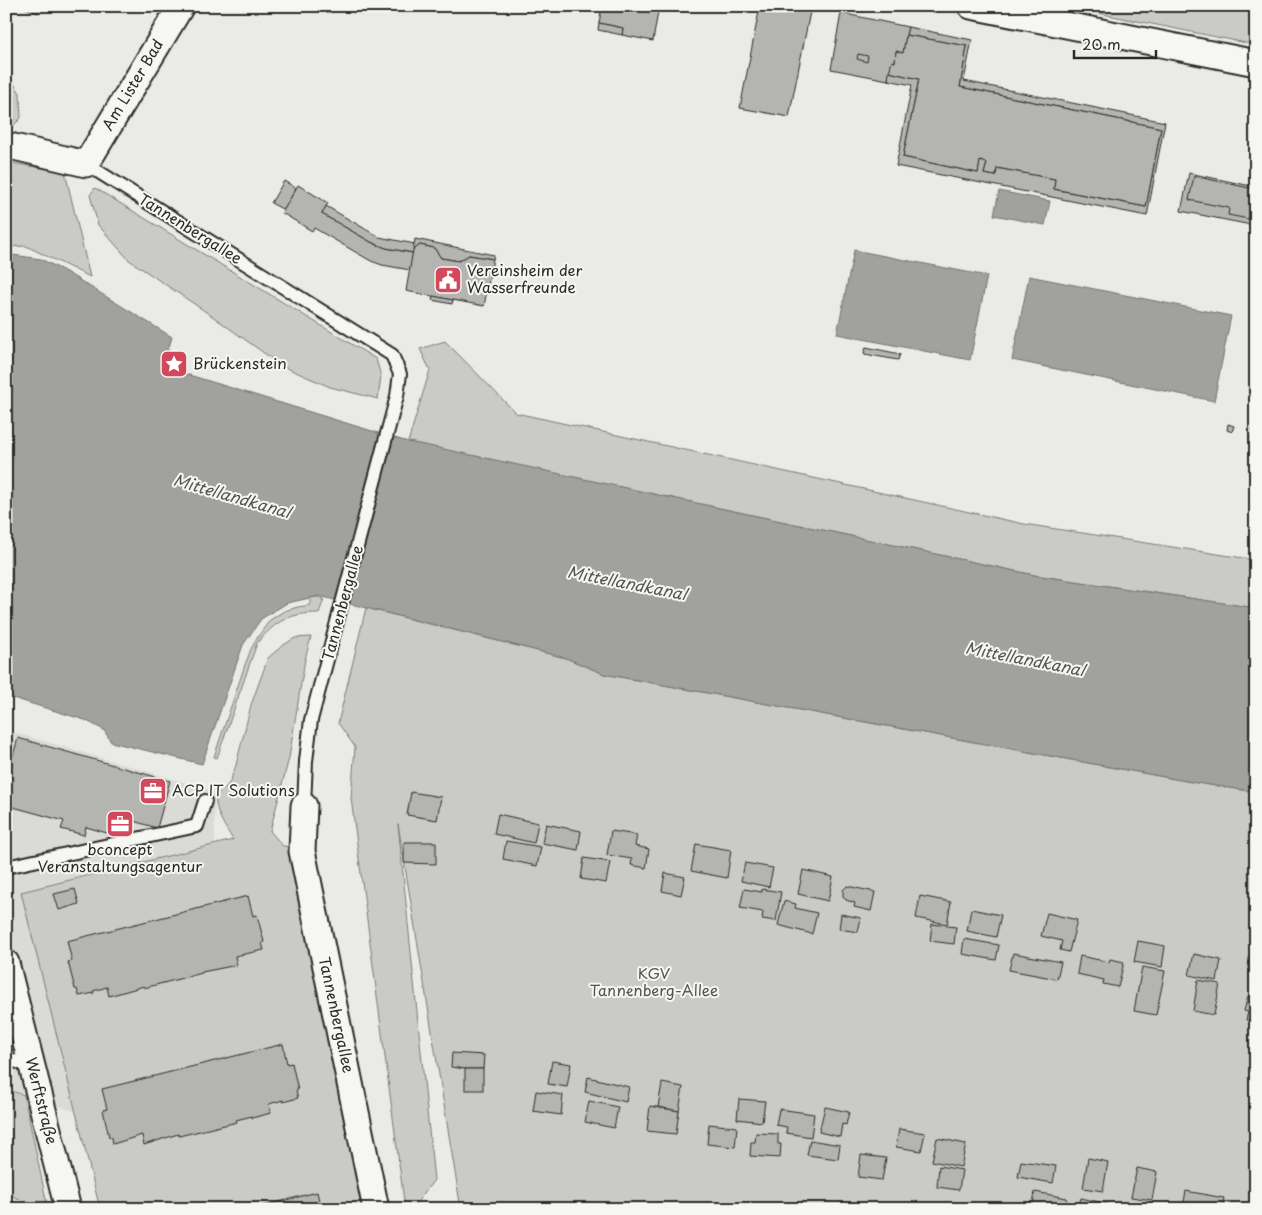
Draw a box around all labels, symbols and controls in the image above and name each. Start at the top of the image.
scale bar [1074,28,1157,60]
text: 20 m [1082,32,1121,55]
street label: Am Lister Bad [95,34,168,134]
street label: Tannenbergallee [135,187,247,269]
place label: Vereinsheim der Wasserfreunde [467,258,583,298]
public building icon: Vereinsheim der Wasserfreunde [433,265,463,295]
place icon: Brückenstein [159,349,189,379]
place label: Brückenstein [193,351,287,374]
water label: Mittellandkanal [171,467,296,524]
street label: Tannenbergallee [315,543,368,663]
water label: Mittellandkanal [565,559,691,606]
water label: Mittellandkanal [963,635,1089,682]
office icon: ACP IT Solutions [138,776,168,806]
place label: ACP IT Solutions [172,778,295,801]
office icon: bconcept Veranstaltungsagentur [105,809,135,839]
place label: bconcept Veranstaltungsagentur [38,837,202,877]
street label: Tannenbergallee [314,954,361,1075]
park label: KGV Tannenberg-Allee [590,961,718,1001]
street label: Werftstraße [21,1055,64,1147]

